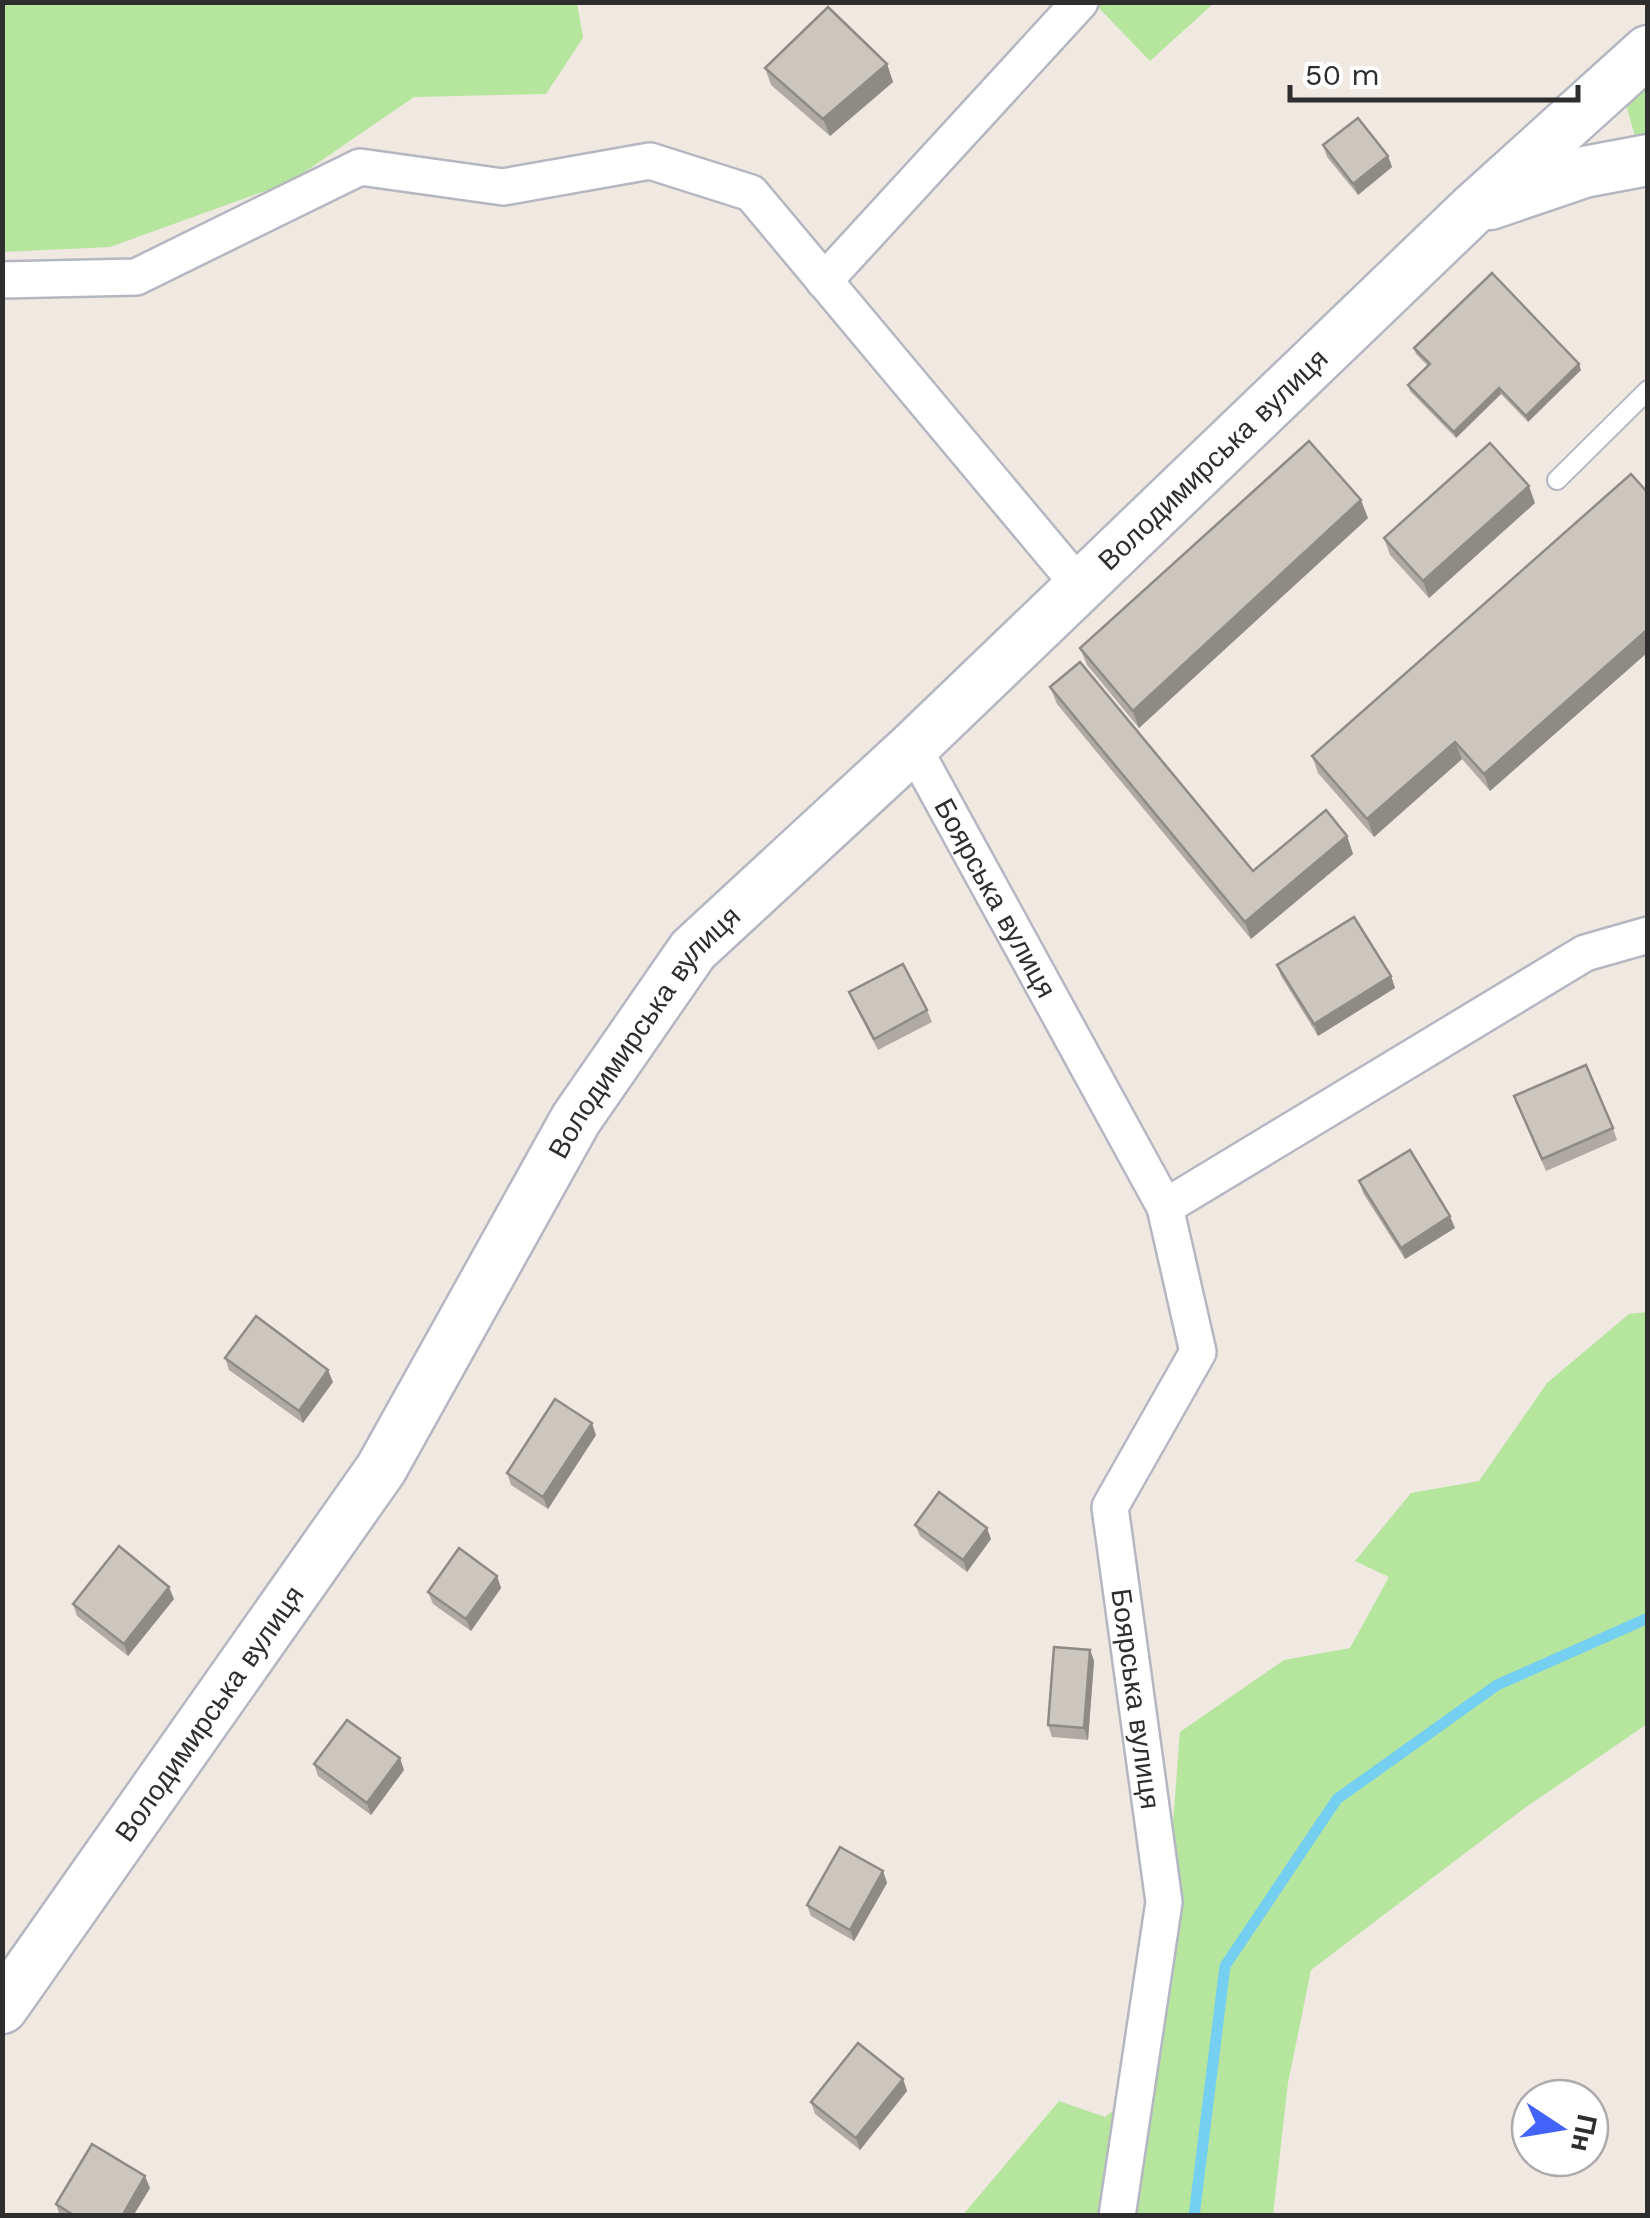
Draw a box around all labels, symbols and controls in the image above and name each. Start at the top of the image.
scale bar [1290,40,1578,102]
text: 50 m [1305,57,1380,92]
street label: Володимирська вулиця [1092,342,1334,577]
street label: Боярська вулиця [927,793,1063,1003]
street label: Володимирська вулиця [542,899,747,1164]
street label: Володимирська вулиця [108,1579,311,1848]
street label: Боярська вулиця [1104,1587,1167,1811]
north arrow [1510,2078,1610,2178]
text: Пн [1564,2112,1604,2155]

